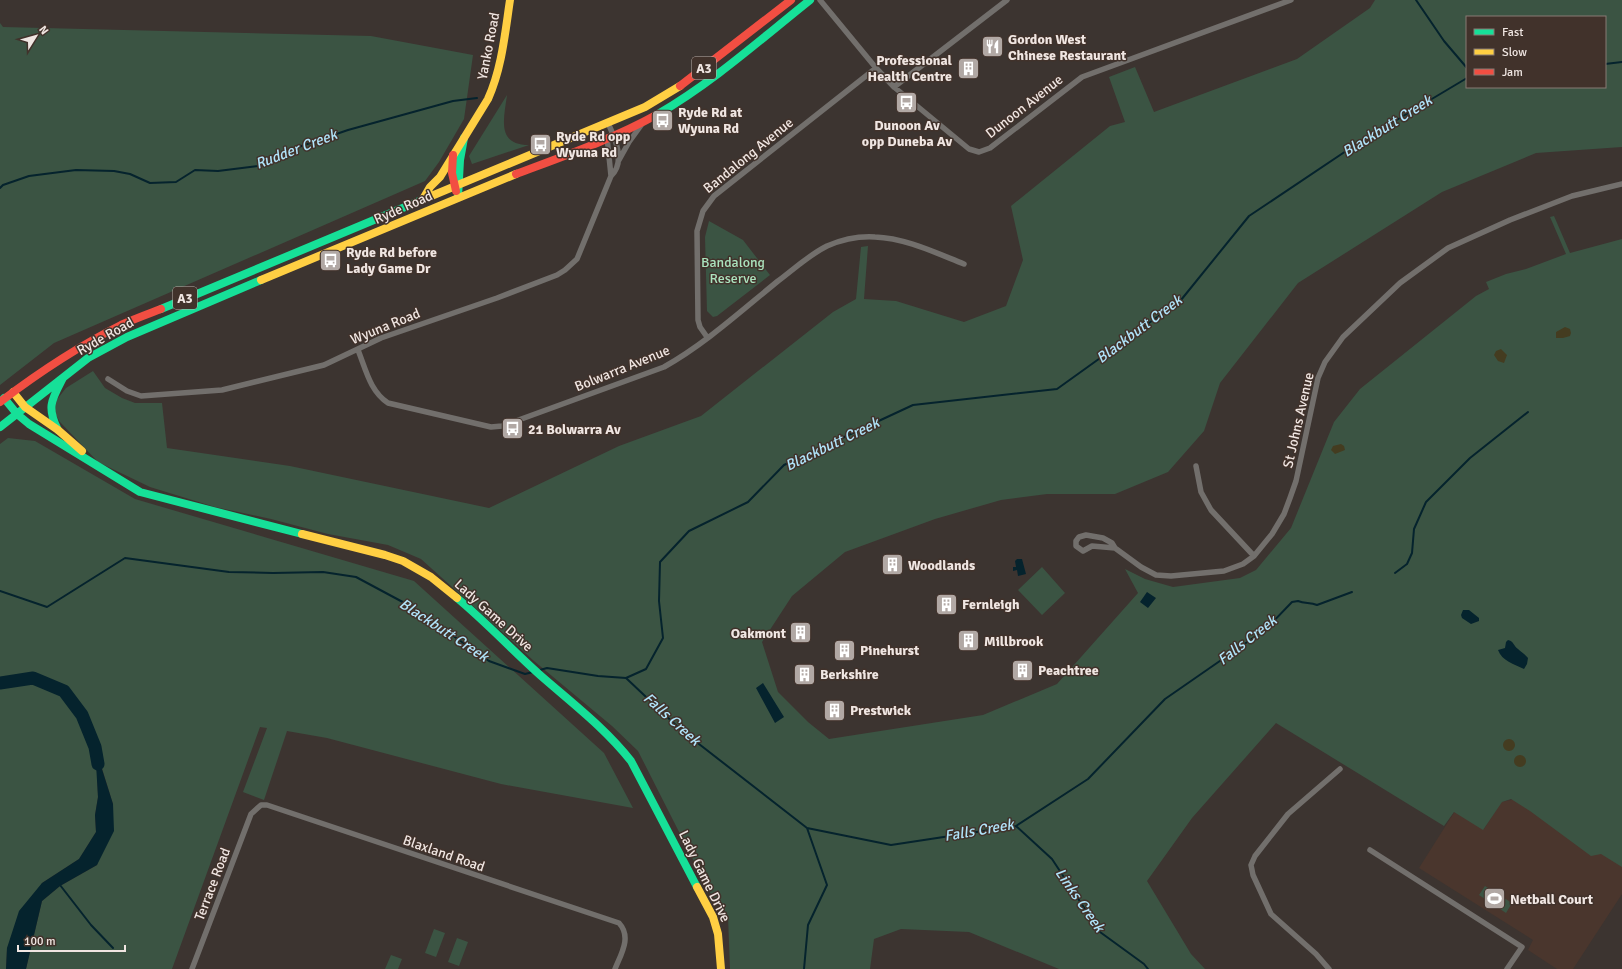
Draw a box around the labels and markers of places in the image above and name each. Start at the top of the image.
place label: Gordon West Chinese Restaurant [1008,31,1127,64]
restaurant icon: Gordon West Chinese Restaurant [979,34,1005,60]
place label: Professional Health Centre [868,52,953,85]
building icon: Professional Health Centre [955,55,981,81]
bus stop icon: Dunoon Av opp Duneba Av [894,90,920,116]
place label: Ryde Rd at Wyuna Rd [678,104,743,137]
bus stop icon: Ryde Rd at Wyuna Rd [650,107,676,133]
place label: Dunoon Av opp Duneba Av [862,117,952,150]
place label: Ryde Rd opp Wyuna Rd [556,128,631,161]
bus stop icon: Ryde Rd opp Wyuna Rd [527,131,553,157]
place label: Ryde Rd before Lady Game Dr [346,244,437,277]
bus stop icon: Ryde Rd before Lady Game Dr [317,247,343,273]
bus stop icon: 21 Bolwarra Av [500,416,526,442]
place label: 21 Bolwarra Av [528,421,621,438]
building icon: Woodlands [879,552,905,578]
place label: Woodlands [908,557,975,574]
building icon: Fernleigh [933,591,959,617]
place label: Fernleigh [962,596,1020,613]
building icon: Oakmont [788,620,814,646]
place label: Oakmont [731,625,787,642]
building icon: Millbrook [955,628,981,654]
place label: Millbrook [984,633,1044,650]
building icon: Pinehurst [832,637,858,663]
place label: Pinehurst [860,642,920,659]
building icon: Peachtree [1009,657,1035,683]
building icon: Berkshire [792,661,818,687]
place label: Peachtree [1038,662,1099,679]
place label: Berkshire [820,666,879,683]
building icon: Prestwick [822,697,848,723]
place label: Prestwick [850,702,912,719]
sports icon: Netball Court [1482,886,1508,912]
place label: Netball Court [1510,891,1594,908]

